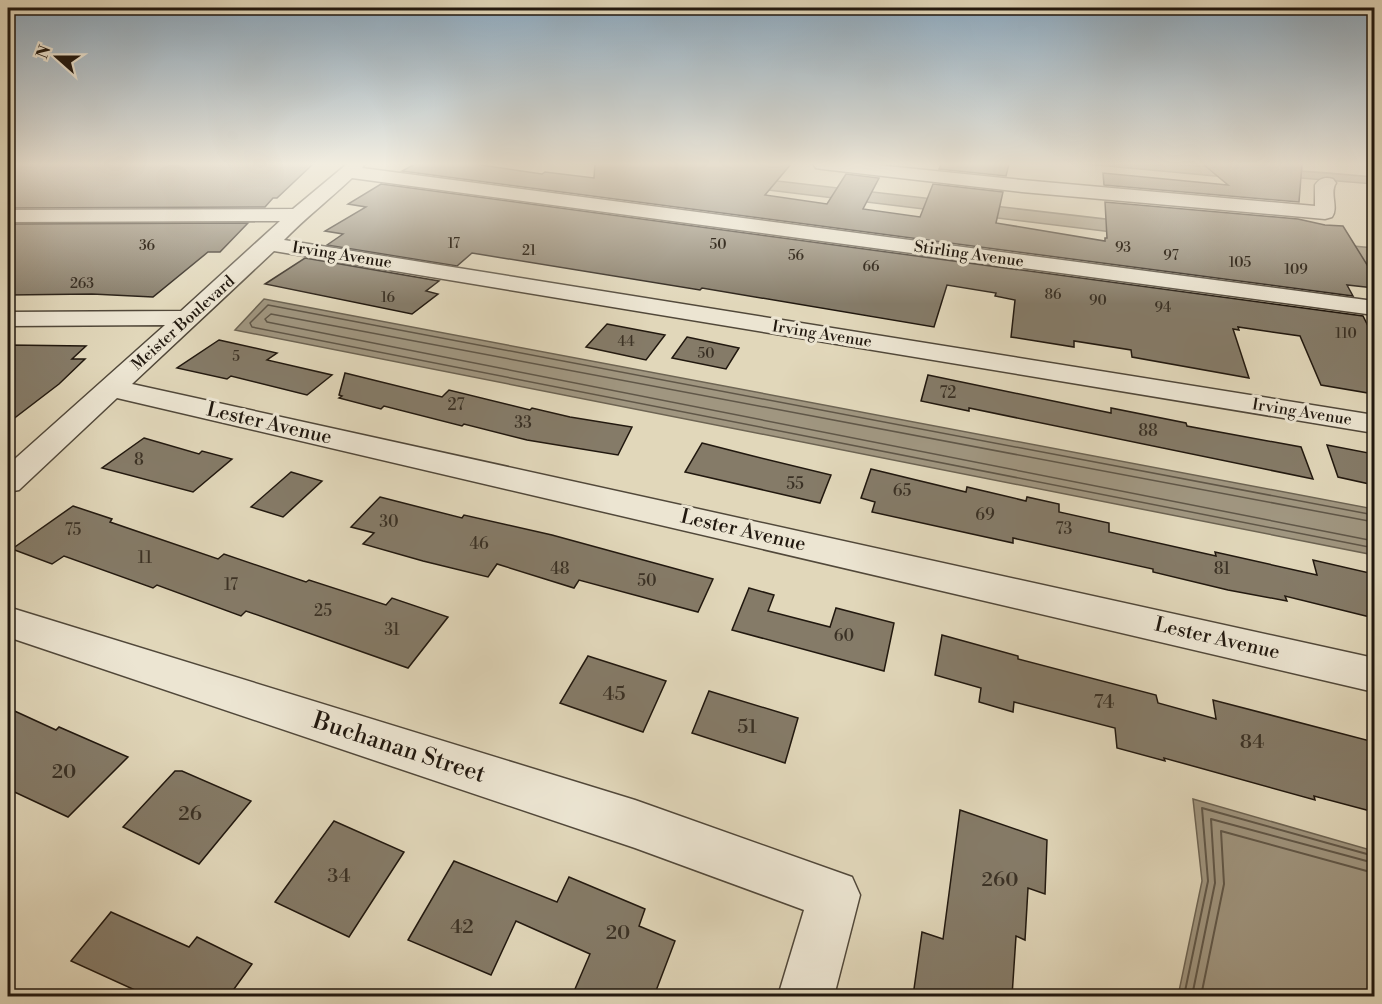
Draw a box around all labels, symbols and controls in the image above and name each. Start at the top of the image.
north arrow [27,27,87,87]
text: N [32,42,56,61]
house number: 17 [448,235,460,253]
house number: 50 [710,236,727,254]
street label: Stirling Avenue [913,236,1025,272]
house number: 36 [139,237,156,255]
street label: Irving Avenue [291,237,393,273]
house number: 93 [1115,239,1131,257]
house number: 21 [522,242,536,260]
house number: 56 [788,247,805,265]
house number: 97 [1163,247,1179,265]
house number: 105 [1229,254,1252,272]
house number: 66 [863,258,880,276]
house number: 109 [1284,261,1308,279]
street label: Meister Boulevard [127,271,239,375]
house number: 263 [70,275,94,293]
house number: 86 [1044,286,1062,304]
house number: 16 [381,289,396,307]
house number: 90 [1089,292,1107,310]
house number: 94 [1155,299,1171,317]
street label: Irving Avenue [771,316,873,352]
house number: 110 [1335,325,1357,343]
house number: 44 [618,333,634,351]
house number: 50 [698,345,715,363]
house number: 5 [232,348,240,366]
house number: 72 [940,383,957,403]
street label: Irving Avenue [1251,394,1353,430]
house number: 27 [447,395,465,415]
street label: Lester Avenue [204,397,334,451]
house number: 33 [514,413,532,433]
house number: 88 [1138,421,1158,441]
house number: 8 [134,450,144,470]
house number: 55 [786,474,804,494]
house number: 65 [893,481,911,501]
street label: Lester Avenue [678,504,808,558]
house number: 69 [975,505,995,525]
house number: 30 [379,512,399,532]
house number: 73 [1056,519,1073,539]
house number: 75 [65,520,81,540]
house number: 46 [469,534,489,554]
house number: 11 [138,548,152,568]
house number: 48 [550,559,570,579]
house number: 81 [1214,559,1230,579]
house number: 50 [637,571,657,591]
house number: 17 [224,575,238,595]
house number: 25 [314,601,332,621]
street label: Lester Avenue [1152,612,1282,666]
house number: 31 [384,620,400,640]
house number: 60 [834,626,854,646]
house number: 45 [603,682,625,707]
house number: 74 [1094,690,1115,715]
street label: Buchanan Street [308,706,490,790]
house number: 51 [737,715,757,740]
house number: 84 [1240,730,1264,755]
house number: 20 [52,760,76,785]
house number: 26 [178,802,202,827]
house number: 34 [327,864,351,889]
house number: 260 [982,868,1018,893]
house number: 42 [450,915,474,940]
house number: 20 [606,921,630,946]

